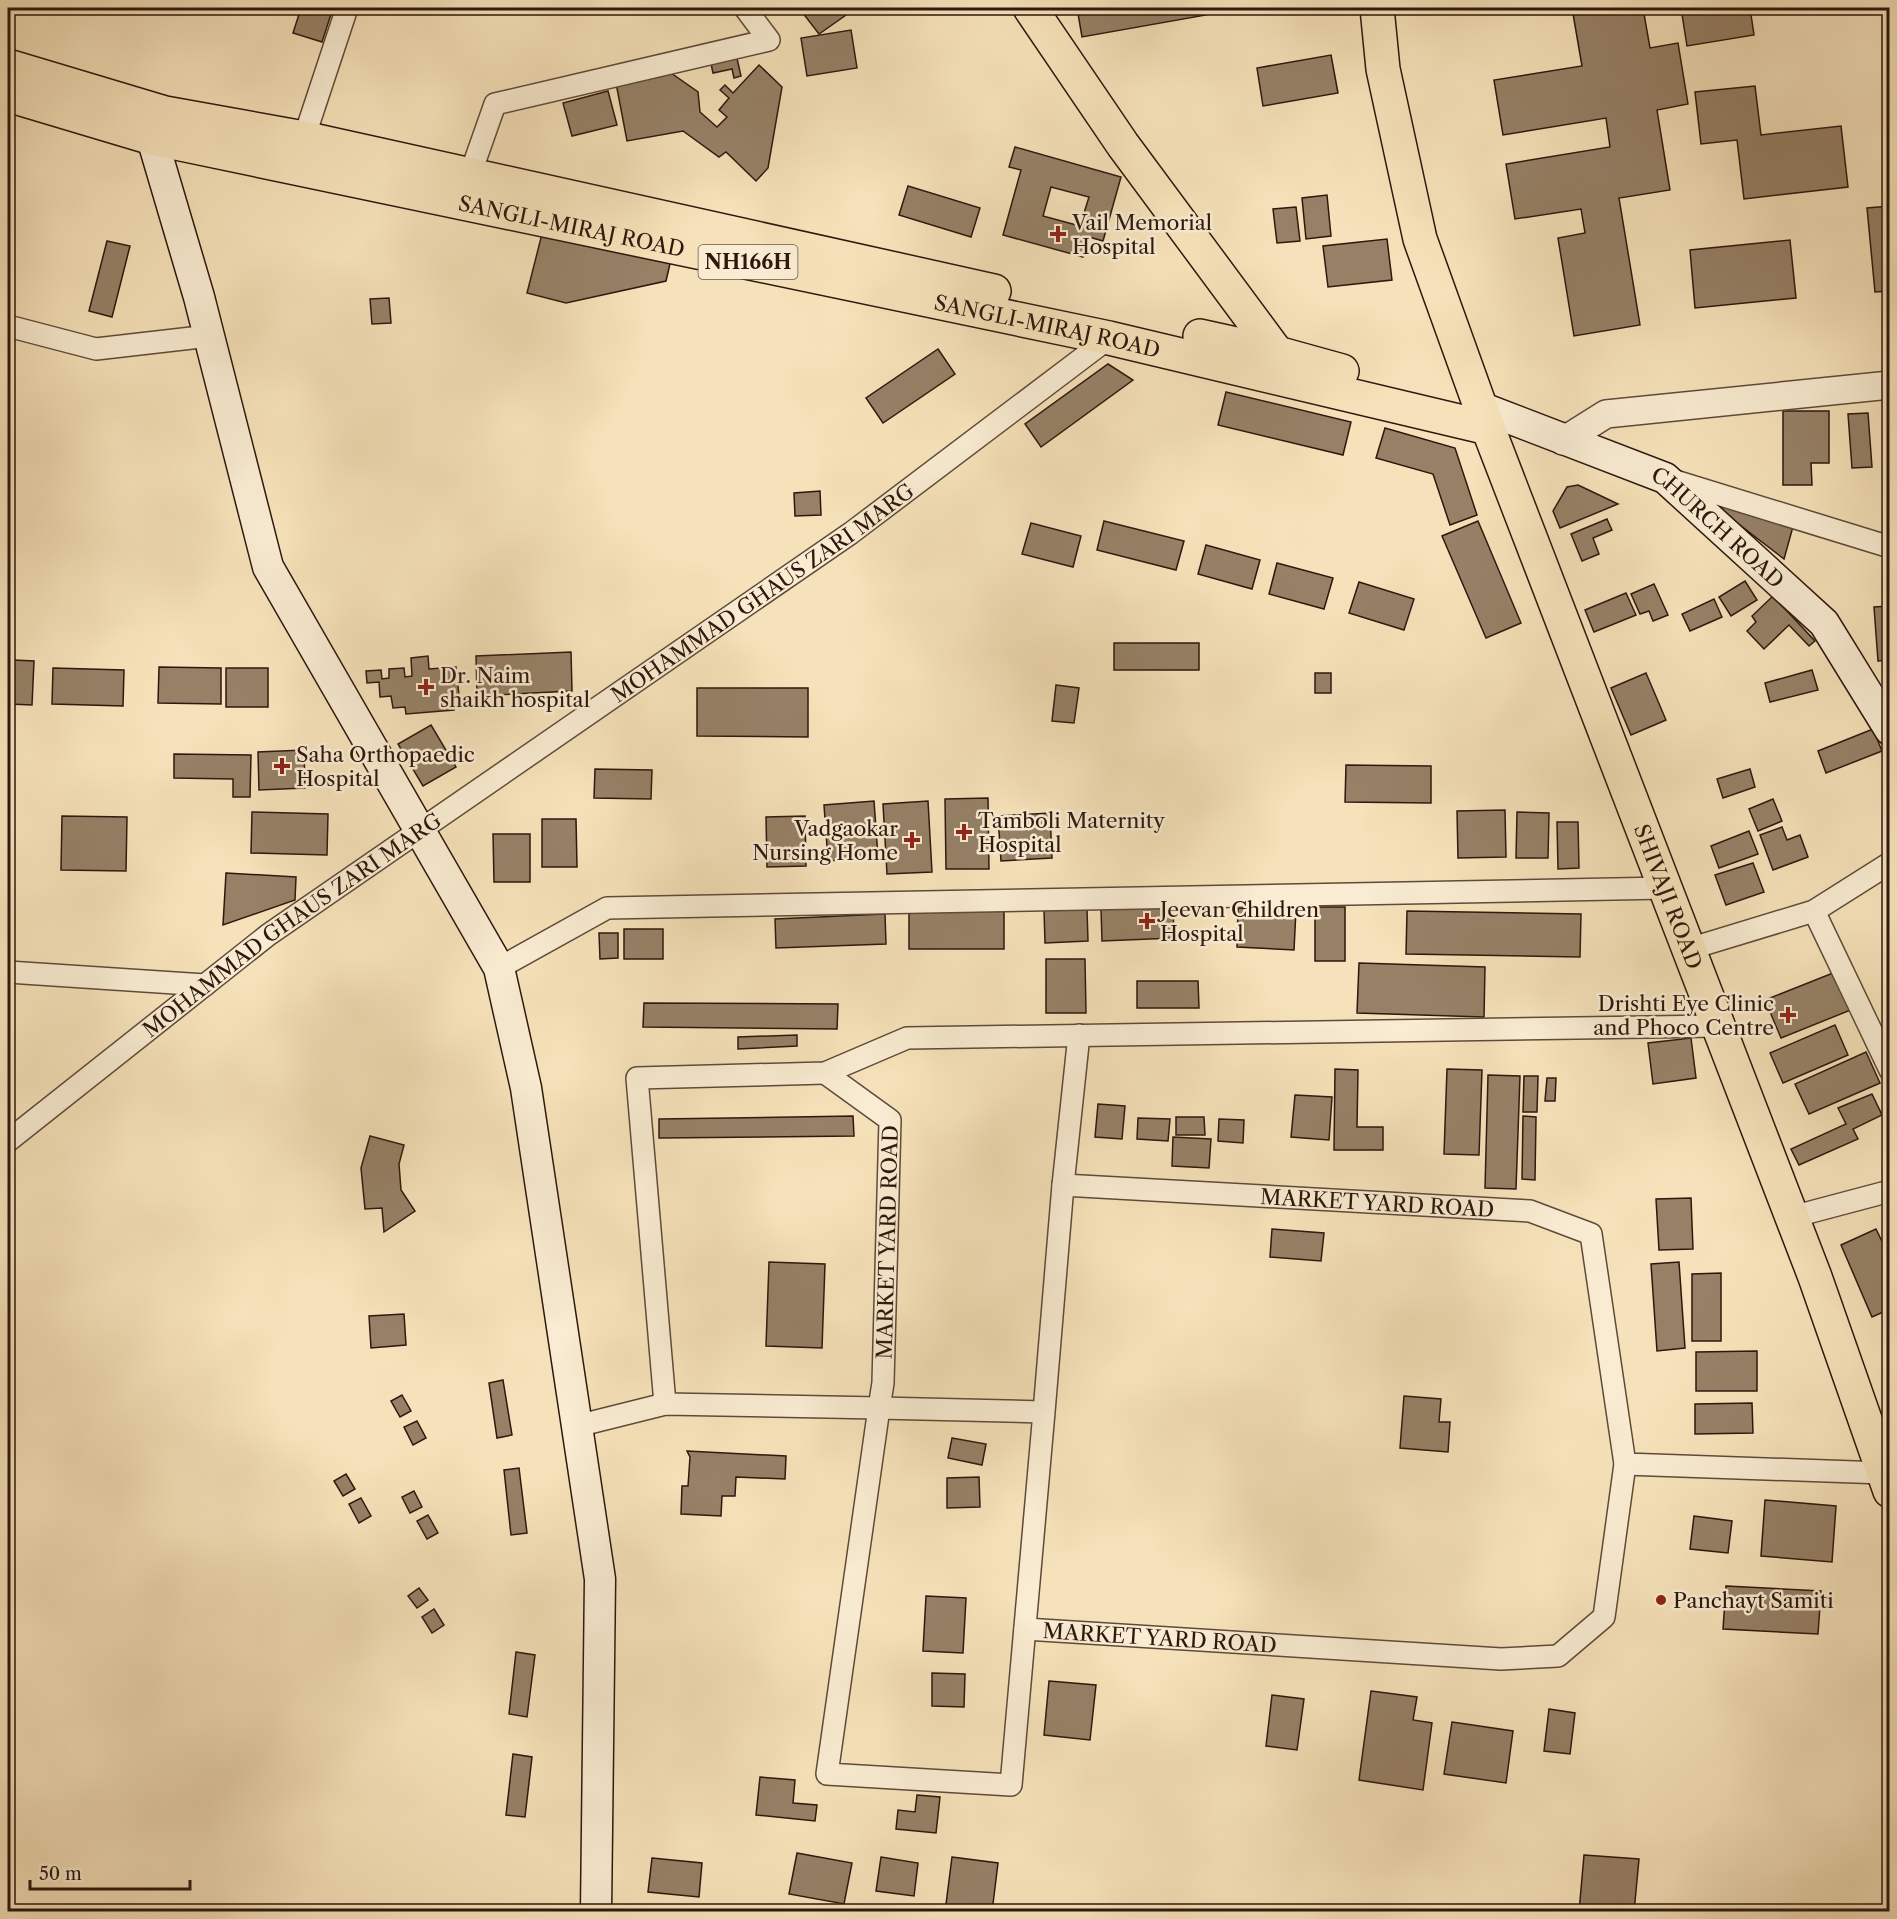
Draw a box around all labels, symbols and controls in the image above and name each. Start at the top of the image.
street label: SANGLI-MIRAJ ROAD [456,190,687,262]
place label: Vail Memorial Hospital [1071,210,1212,259]
marker: Vail Memorial Hospital [1049,225,1067,243]
road number: NH166H [698,245,798,279]
street label: SANGLI-MIRAJ ROAD [932,289,1163,362]
street label: CHURCH ROAD [1648,462,1789,593]
street label: MOHAMMAD GHAUS ZARI MARG [606,478,918,707]
place label: Dr. Naim shaikh hospital [440,663,590,712]
marker: Dr. Naim shaikh hospital [417,678,435,696]
place label: Saha Orthopaedic Hospital [296,742,475,791]
marker: Saha Orthopaedic Hospital [273,757,291,775]
street label: MOHAMMAD GHAUS ZARI MARG [137,807,446,1042]
place label: Tamboli Maternity Hospital [978,808,1165,857]
place label: Vadgaokar Nursing Home [752,816,898,865]
street label: SHIVAJI ROAD [1629,821,1708,972]
marker: Tamboli Maternity Hospital [955,823,973,841]
marker: Vadgaokar Nursing Home [903,831,921,849]
place label: Jeevan Children Hospital [1157,897,1319,946]
marker: Jeevan Children Hospital [1138,912,1156,930]
place label: Drishti Eye Clinic and Phoco Centre [1593,991,1774,1040]
marker: Drishti Eye Clinic and Phoco Centre [1779,1006,1797,1024]
street label: MARKET YARD ROAD [871,1125,902,1360]
street label: MARKET YARD ROAD [1260,1183,1495,1221]
place label: Panchayt Samiti [1673,1588,1834,1613]
marker: Panchayt Samiti [1654,1593,1668,1607]
street label: MARKET YARD ROAD [1042,1618,1277,1657]
scale bar [30,1853,190,1891]
text: 50 m [39,1863,82,1885]

